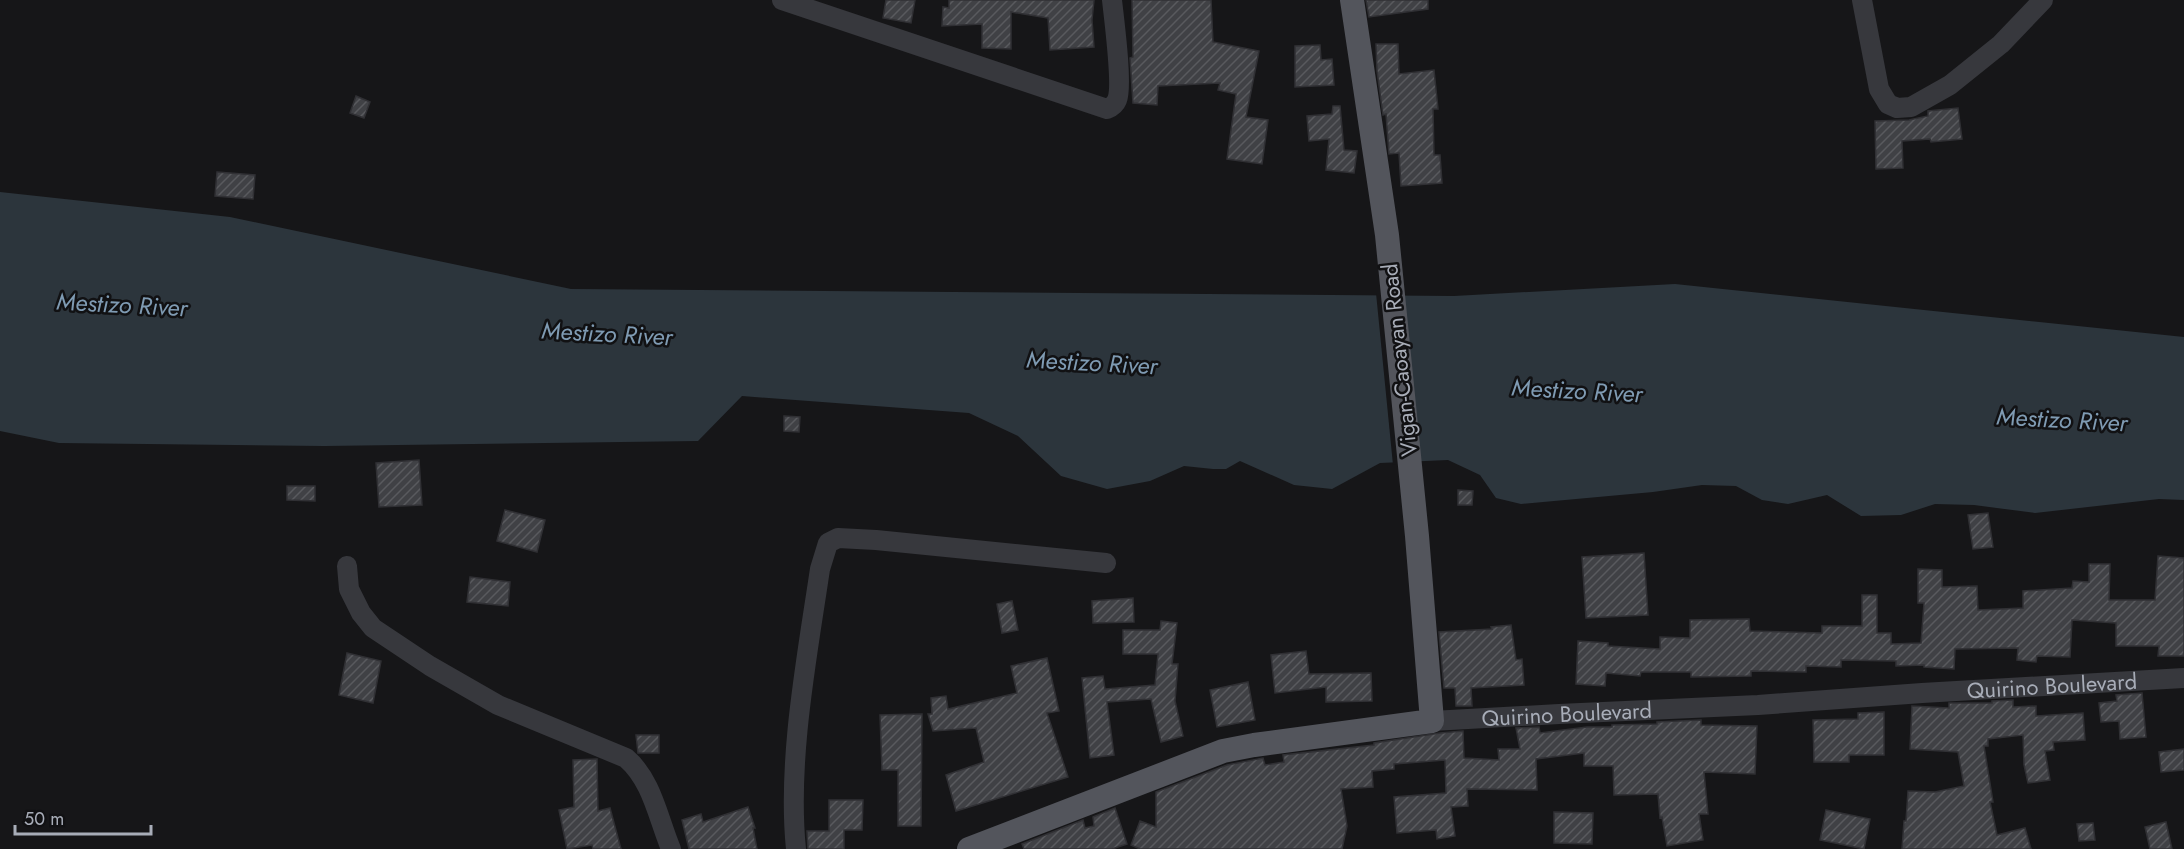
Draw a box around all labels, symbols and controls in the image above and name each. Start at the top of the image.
street label: Vigan-Caoayan Road [1373,262,1425,458]
water label: Mestizo River [56,284,190,326]
water label: Mestizo River [541,313,675,355]
water label: Mestizo River [1026,342,1160,384]
water label: Mestizo River [1511,370,1645,412]
water label: Mestizo River [1996,399,2130,441]
street label: Quirino Boulevard [1966,665,2138,706]
street label: Quirino Boulevard [1481,694,1653,734]
scale bar [15,798,152,836]
text: 50 m [24,806,64,832]

